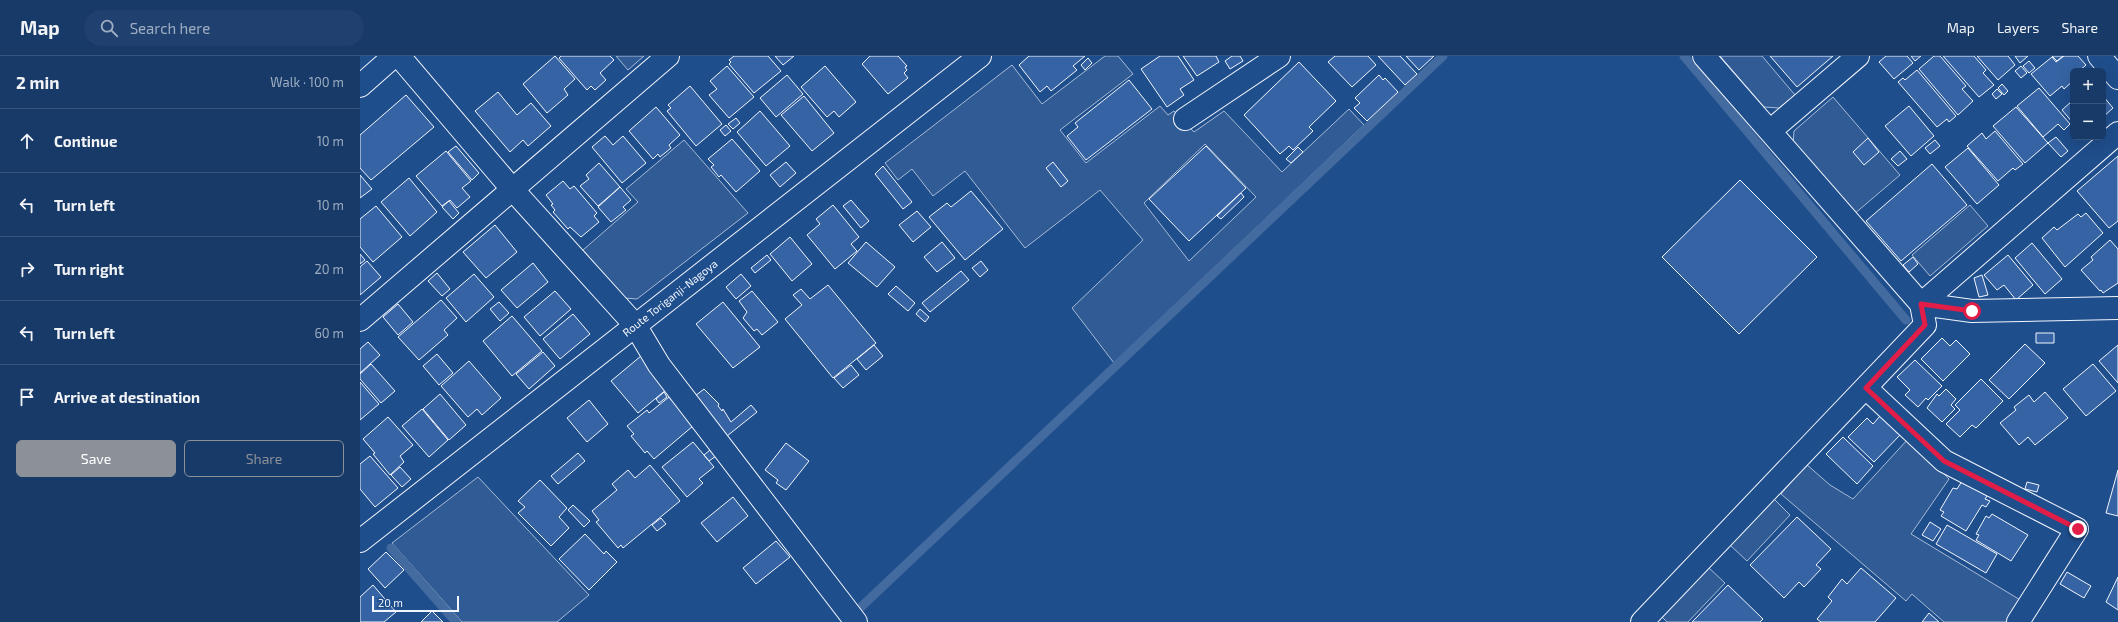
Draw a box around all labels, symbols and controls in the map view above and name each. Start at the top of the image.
search box [84,10,364,46]
text: Map [20,16,60,39]
icon: search [98,17,120,39]
text: Search here [130,19,210,37]
text: Map [1947,19,1975,36]
text: Layers [1997,19,2039,36]
text: Share [2061,19,2098,36]
map controls [2070,68,2106,140]
button: + [2070,68,2106,104]
text: 2 min [16,72,59,92]
text: Walk · 100 m [270,74,344,90]
button: − [2070,104,2106,140]
icon: ahead [16,130,38,152]
text: Continue [54,132,117,150]
text: 10 m [317,133,344,149]
icon: left [16,194,38,216]
text: Turn left [54,196,115,214]
text: 10 m [317,197,344,213]
street label: Route Toriganji-Nagoya [620,256,720,340]
icon: right [16,258,38,280]
text: Turn right [54,260,124,278]
text: 20 m [315,261,344,277]
route start [1963,302,1981,320]
icon: left [16,322,38,344]
text: Turn left [54,324,115,342]
text: 60 m [314,325,344,341]
icon: arrive [16,386,38,408]
text: Arrive at destination [54,388,200,406]
button: Save [16,440,176,477]
button: Share [184,440,344,477]
route end [2069,520,2087,538]
scale bar [372,594,459,613]
text: 20 m [378,596,403,609]

